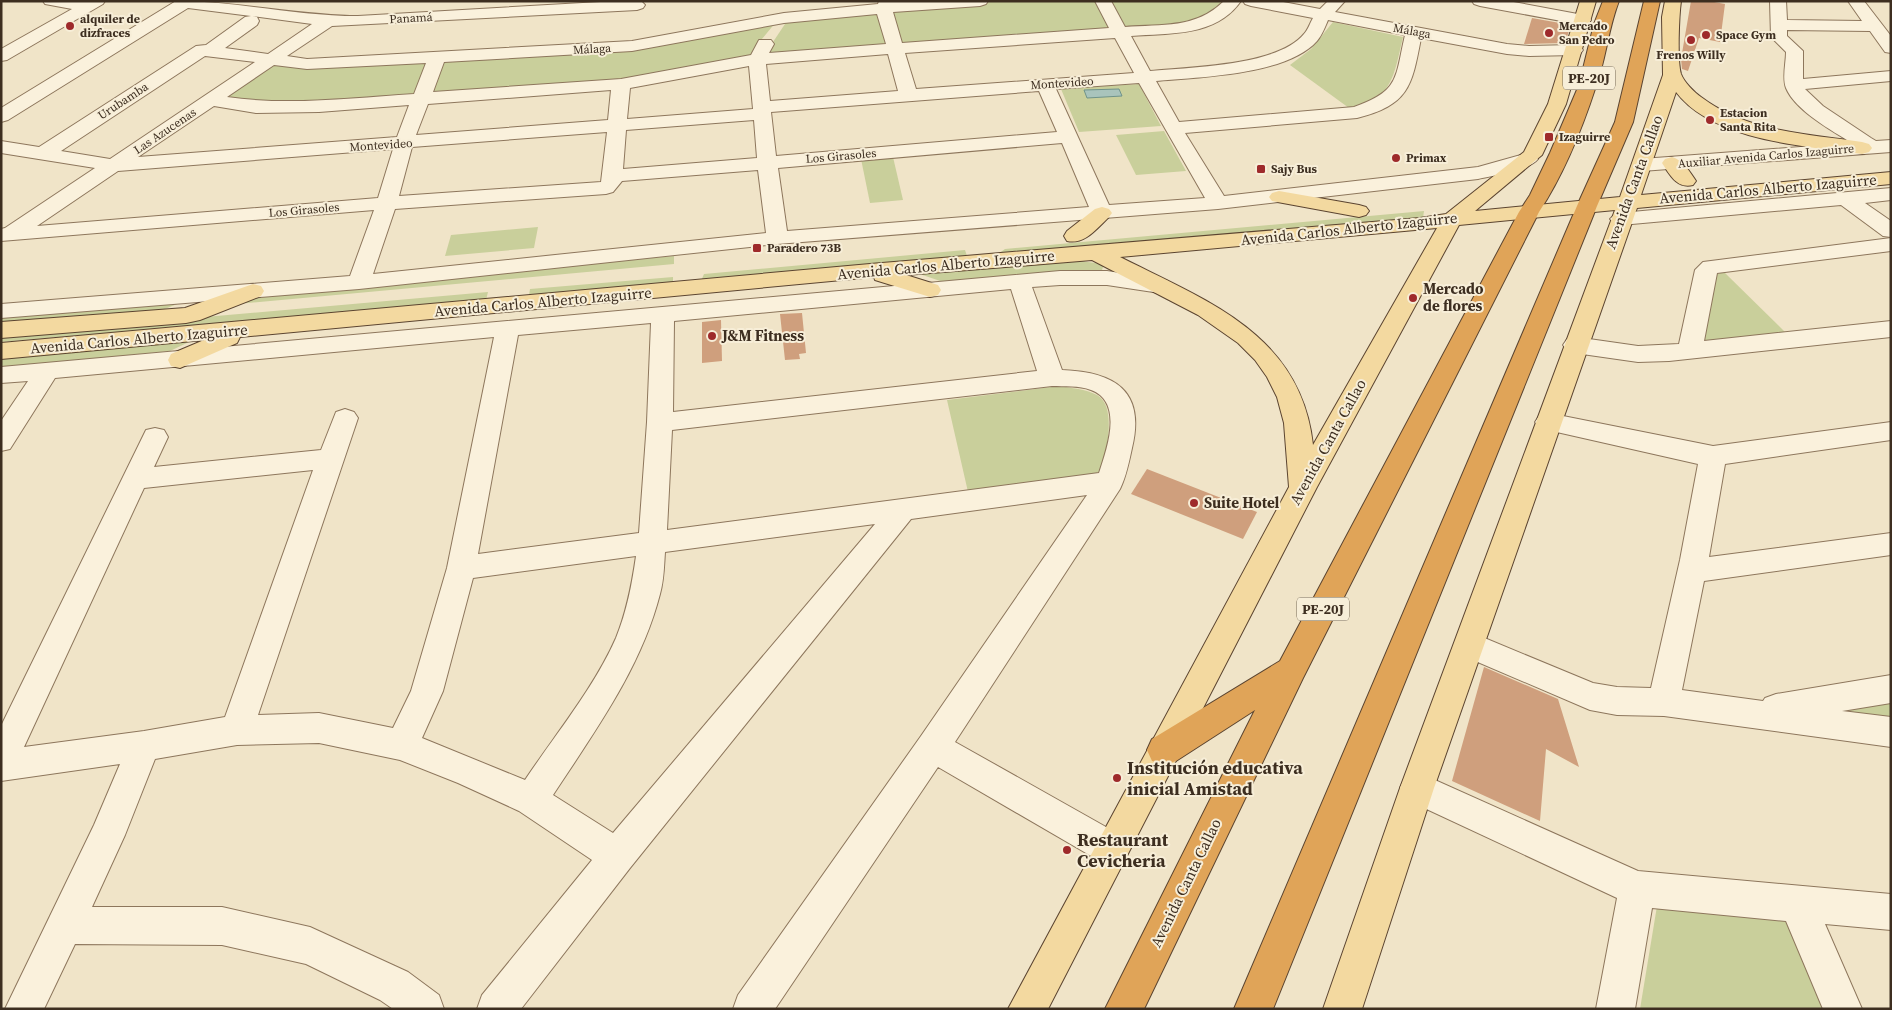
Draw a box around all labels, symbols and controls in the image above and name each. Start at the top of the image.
street label: Panamá [389,9,434,27]
place label: alquiler de dizfraces [80,11,140,41]
place label: Mercado San Pedro [1559,18,1615,48]
marker: alquiler de dizfraces [64,20,76,32]
street label: Málaga [1392,20,1433,42]
marker: Mercado San Pedro [1543,27,1555,39]
place label: Space Gym [1716,27,1776,43]
marker: Space Gym [1700,29,1712,41]
marker: Frenos Willy [1685,34,1697,46]
street label: Málaga [572,40,612,58]
place label: Frenos Willy [1656,47,1726,63]
road number: PE-20J [1563,66,1615,90]
street label: Montevideo [1030,73,1095,93]
street label: Urubamba [95,78,152,123]
street label: Las Azucenas [131,104,199,158]
place label: Estacion Santa Rita [1720,105,1777,135]
street label: Avenida Canta Callao [1600,112,1667,252]
marker: Estacion Santa Rita [1704,114,1716,126]
place label: Izaguirre [1559,129,1610,145]
marker: Izaguirre [1543,131,1555,143]
street label: Montevideo [349,135,414,155]
street label: Auxiliar Avenida Carlos Izaguirre [1677,140,1855,172]
street label: Los Girasoles [805,145,877,167]
place label: Primax [1406,150,1447,166]
marker: Primax [1390,152,1402,164]
place label: Sajy Bus [1271,161,1318,177]
marker: Sajy Bus [1255,163,1267,175]
street label: Avenida Carlos Alberto Izaguirre [1658,169,1878,208]
street label: Los Girasoles [268,199,340,221]
street label: Avenida Carlos Alberto Izaguirre [1239,207,1459,250]
place label: Paradero 73B [767,240,841,256]
marker: Paradero 73B [751,242,763,254]
street label: Avenida Carlos Alberto Izaguirre [836,245,1056,284]
place label: Mercado de flores [1423,278,1484,316]
street label: Avenida Carlos Alberto Izaguirre [433,282,653,321]
marker: Mercado de flores [1407,292,1419,304]
street label: Avenida Carlos Alberto Izaguirre [29,319,249,358]
place label: J&M Fitness [721,325,804,346]
marker: J&M Fitness [706,330,718,342]
street label: Avenida Canta Callao [1284,375,1371,508]
place label: Suite Hotel [1204,492,1280,513]
marker: Suite Hotel [1188,497,1200,509]
road number: PE-20J [1297,598,1349,620]
place label: Institución educativa inicial Amistad [1127,755,1303,801]
marker: Institución educativa inicial Amistad [1111,772,1123,784]
street label: Avenida Canta Callao [1145,815,1226,951]
place label: Restaurant Cevicheria [1077,827,1169,873]
marker: Restaurant Cevicheria [1061,844,1073,856]

